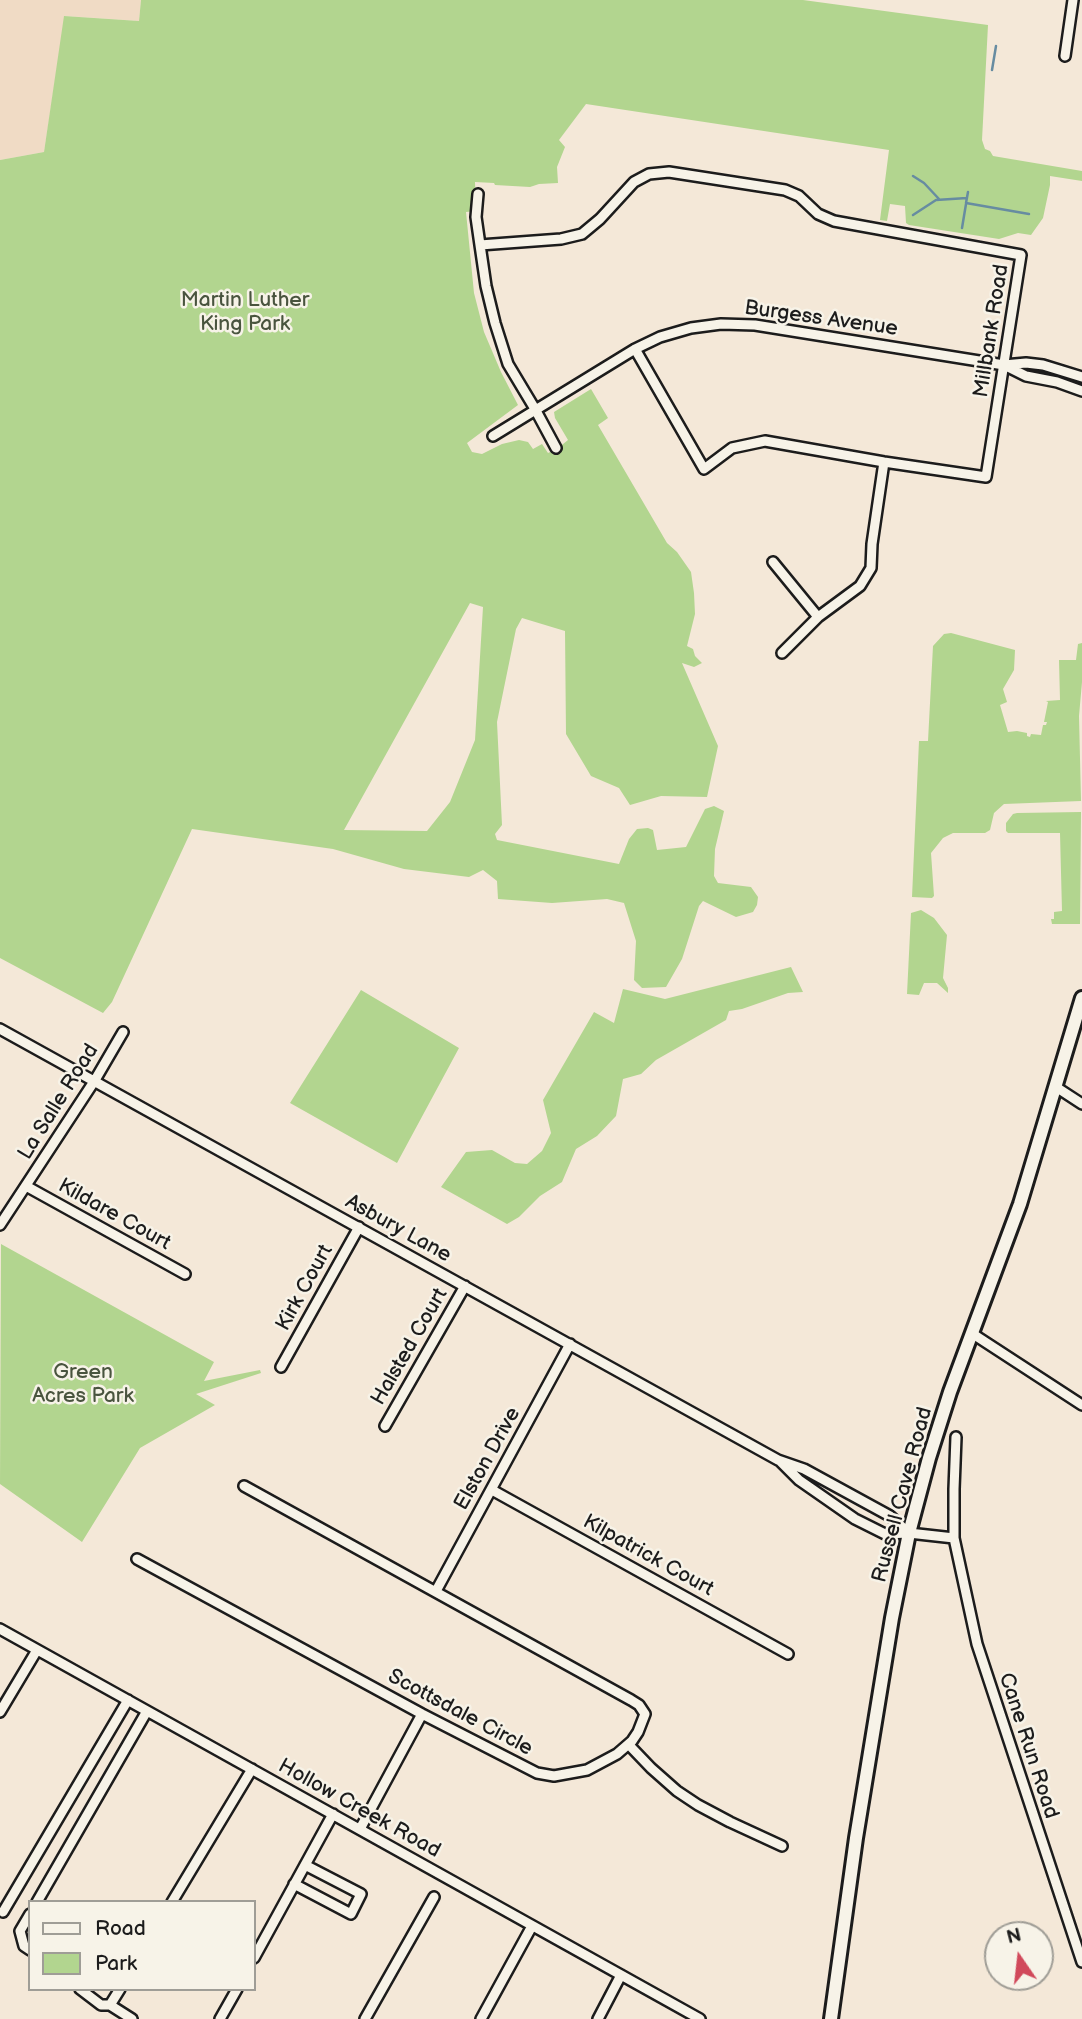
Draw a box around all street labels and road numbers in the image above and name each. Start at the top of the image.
street label: Millbank Road [969,263,1015,399]
street label: Burgess Avenue [743,296,899,342]
street label: La Salle Road [13,1039,105,1165]
street label: Kildare Court [53,1174,175,1256]
street label: Asbury Lane [341,1190,455,1268]
street label: Kirk Court [271,1241,339,1335]
street label: Halsted Court [366,1284,454,1410]
street label: Elston Drive [449,1403,527,1515]
street label: Russell Cave Road [867,1405,939,1585]
street label: Kilpatrick Court [578,1510,718,1602]
street label: Scottsdale Circle [383,1664,537,1762]
street label: Cane Run Road [993,1670,1063,1822]
street label: Hollow Creek Road [273,1754,445,1864]

